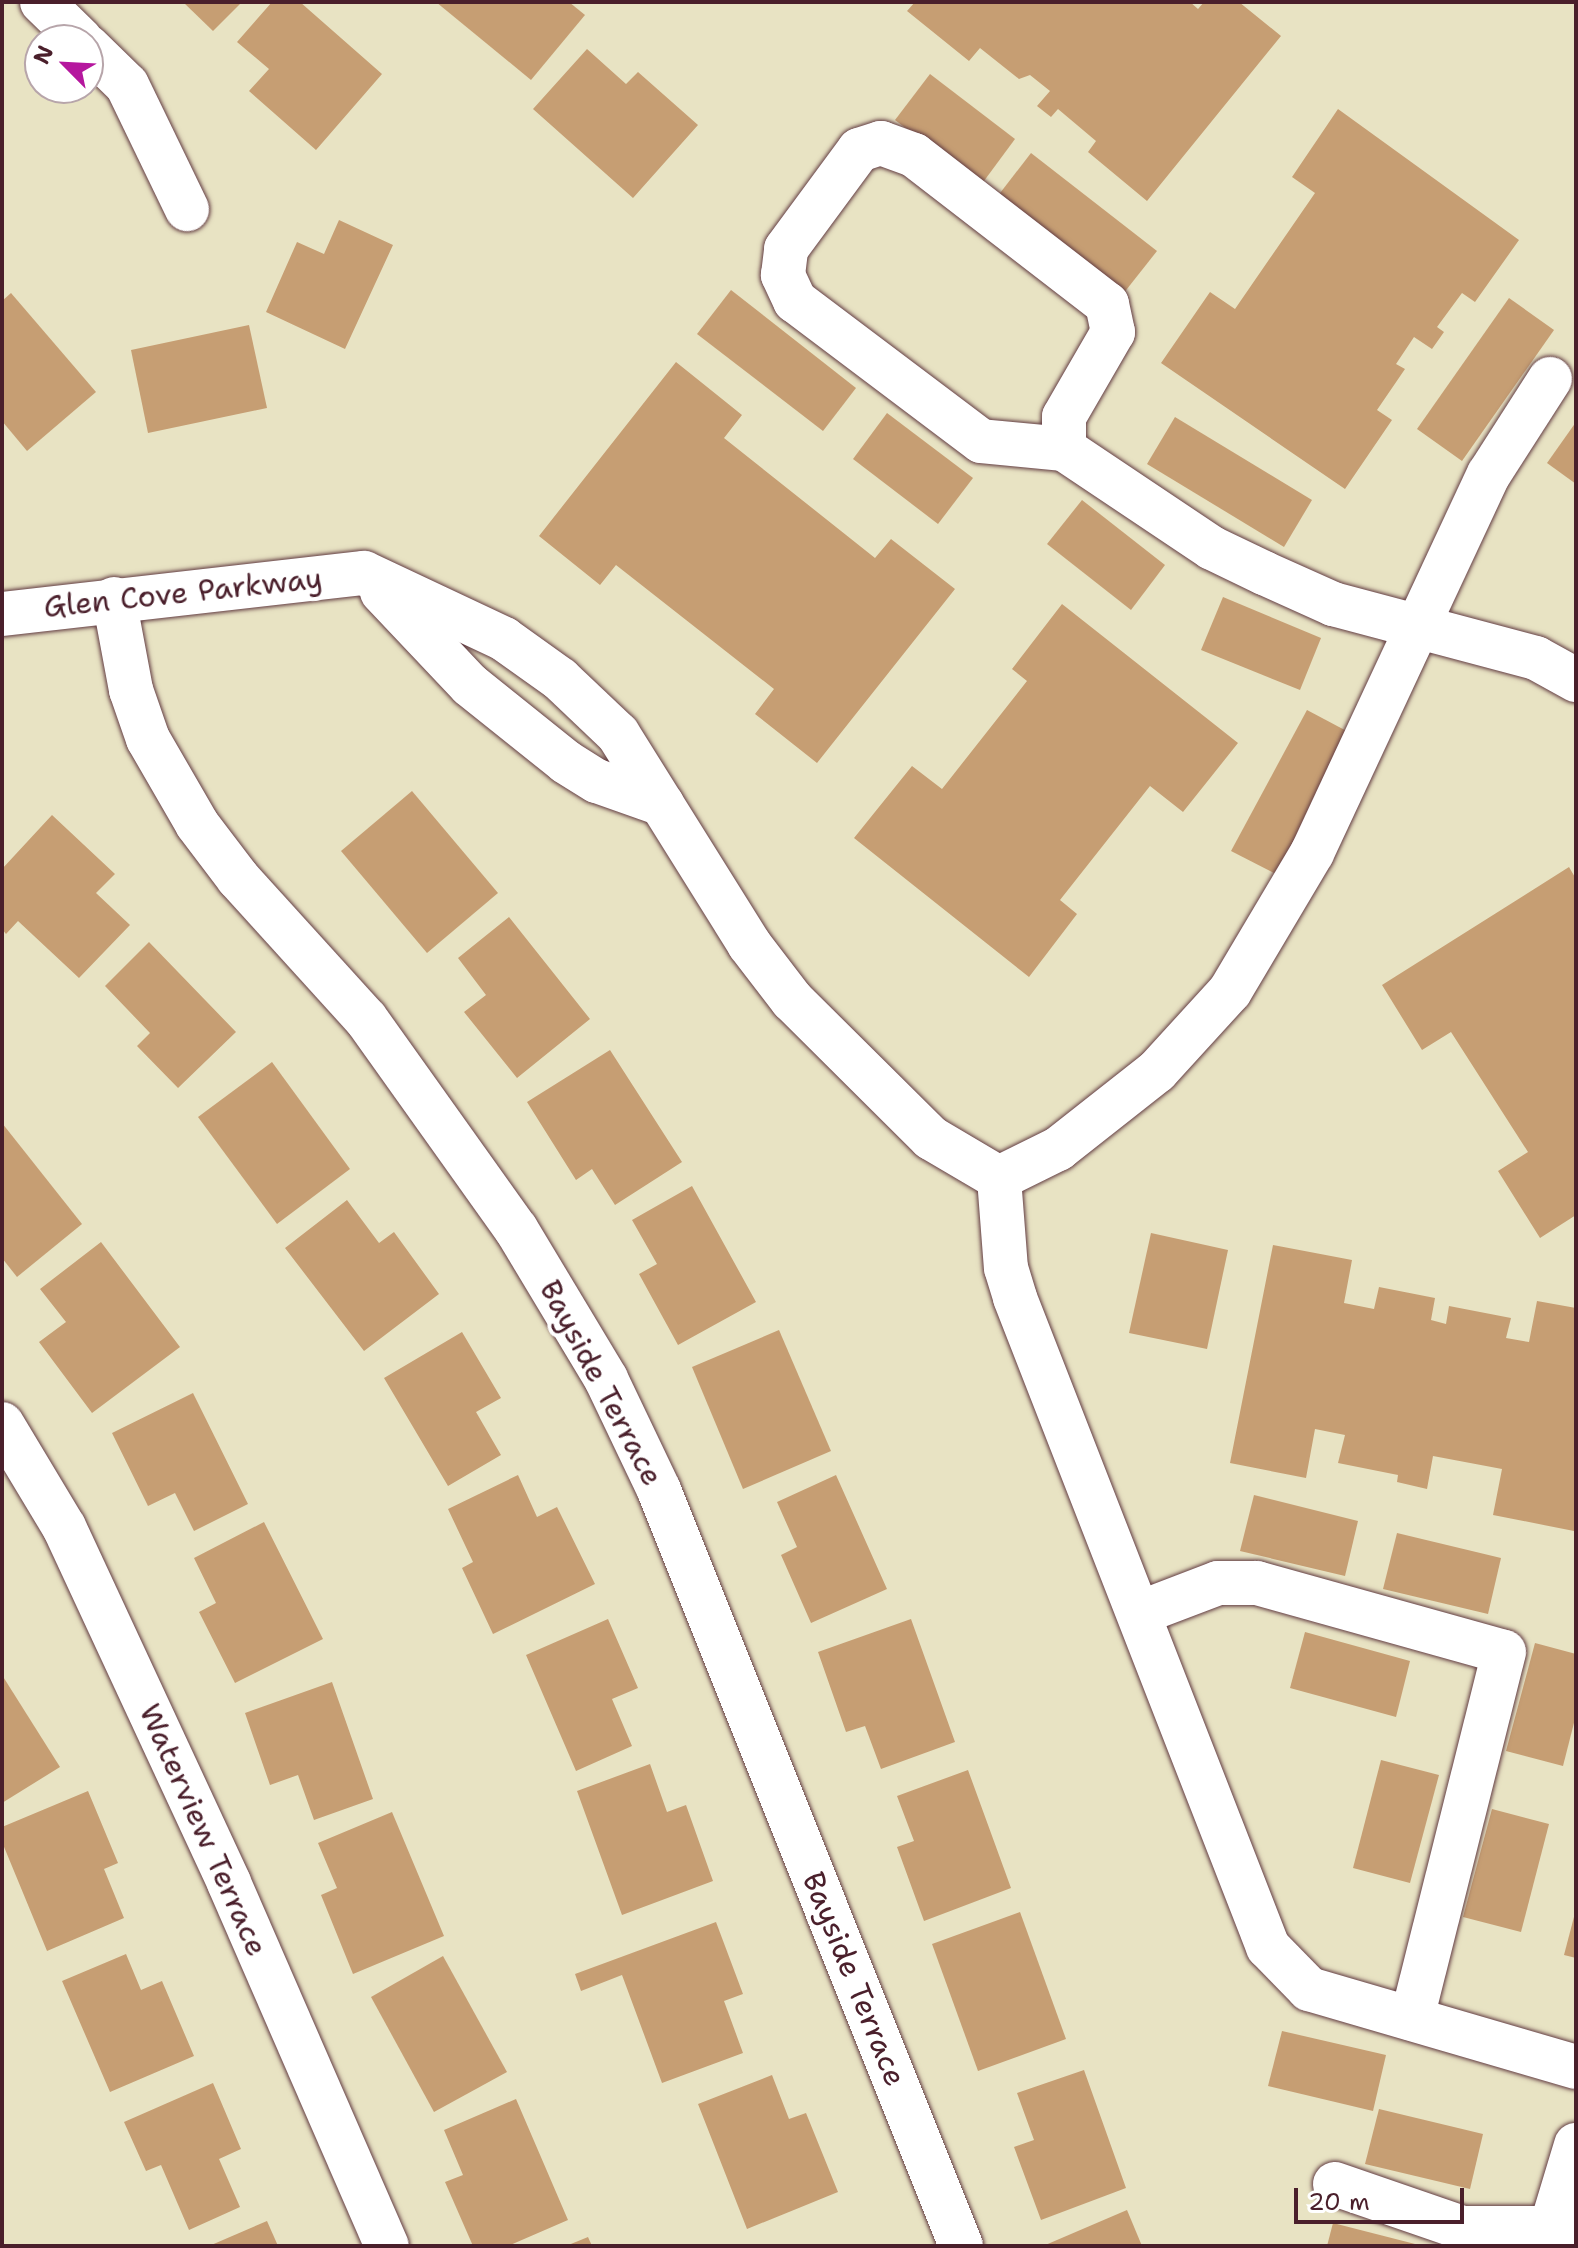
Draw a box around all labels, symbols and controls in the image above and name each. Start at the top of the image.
north arrow [24,24,104,104]
text: N [27,41,60,69]
street label: Glen Cove Parkway [42,560,324,626]
street label: Bayside Terrace [532,1274,670,1492]
street label: Waterview Terrace [131,1698,275,1962]
street label: Bayside Terrace [795,1867,913,2091]
scale bar [1298,2172,1468,2222]
text: 20 m [1308,2186,1370,2218]

